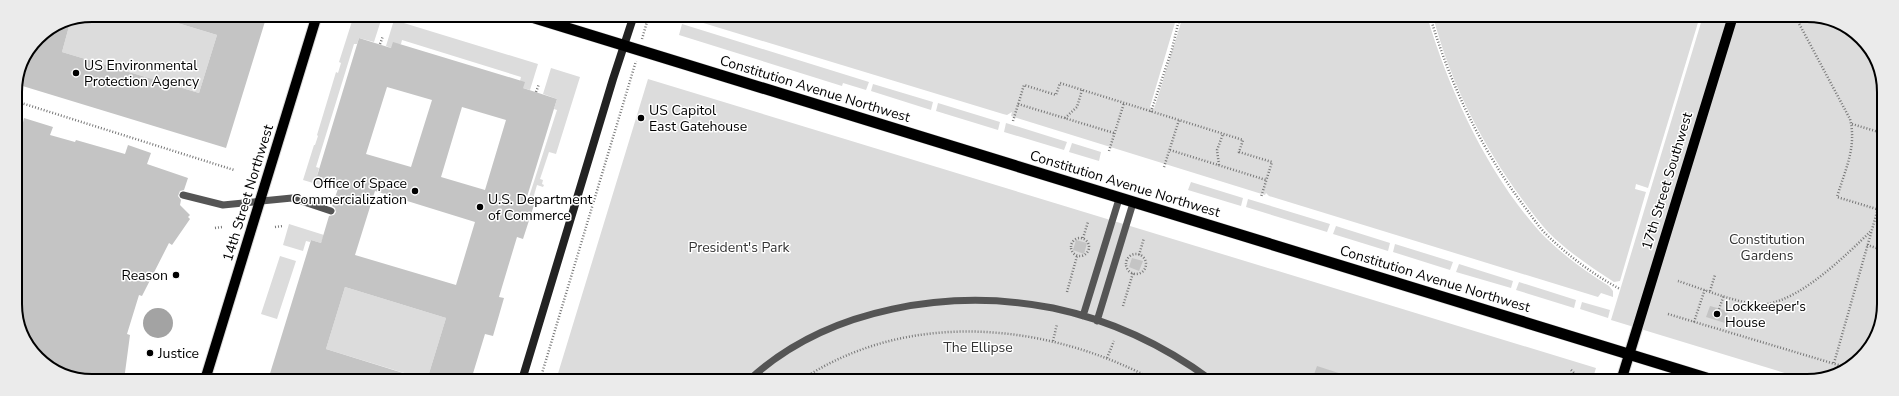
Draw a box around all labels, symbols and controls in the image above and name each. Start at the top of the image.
street label: Constitution Avenue Northwest [718,51,913,127]
place label: US Environmental Protection Agency [84,56,200,91]
marker: US Environmental Protection Agency [71,68,81,78]
place label: US Capitol East Gatehouse [649,101,747,136]
street label: 17th Street Southwest [1637,110,1697,252]
marker: US Capitol East Gatehouse [636,113,646,123]
street label: 14th Street Northwest [218,122,278,264]
street label: Constitution Avenue Northwest [1028,146,1223,222]
place label: Office of Space Commercialization [292,174,407,209]
marker: Office of Space Commercialization [410,186,420,196]
place label: U.S. Department of Commerce [488,190,593,225]
marker: U.S. Department of Commerce [475,202,485,212]
park label: Constitution Gardens [1729,230,1805,265]
park label: President's Park [689,238,790,257]
street label: Constitution Avenue Northwest [1338,241,1533,317]
place label: Reason [121,266,168,285]
marker: Reason [171,270,181,280]
place label: Lockkeeper's House [1725,297,1806,332]
marker: Lockkeeper's House [1712,309,1722,319]
park label: The Ellipse [943,338,1013,357]
place label: Justice [157,344,199,363]
marker: Justice [145,348,155,358]

